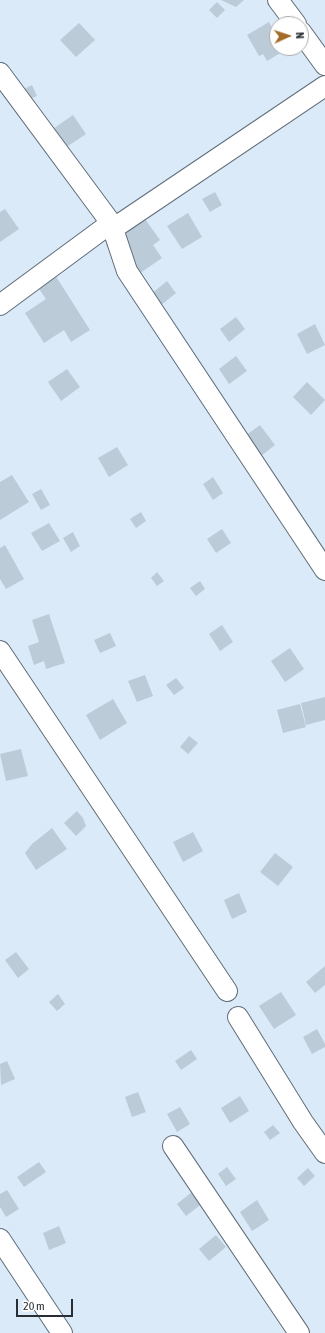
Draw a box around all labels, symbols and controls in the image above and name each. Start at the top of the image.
north arrow [269,16,309,56]
text: N [294,32,306,39]
scale bar [18,1291,75,1317]
text: 20 m [23,1299,45,1313]

